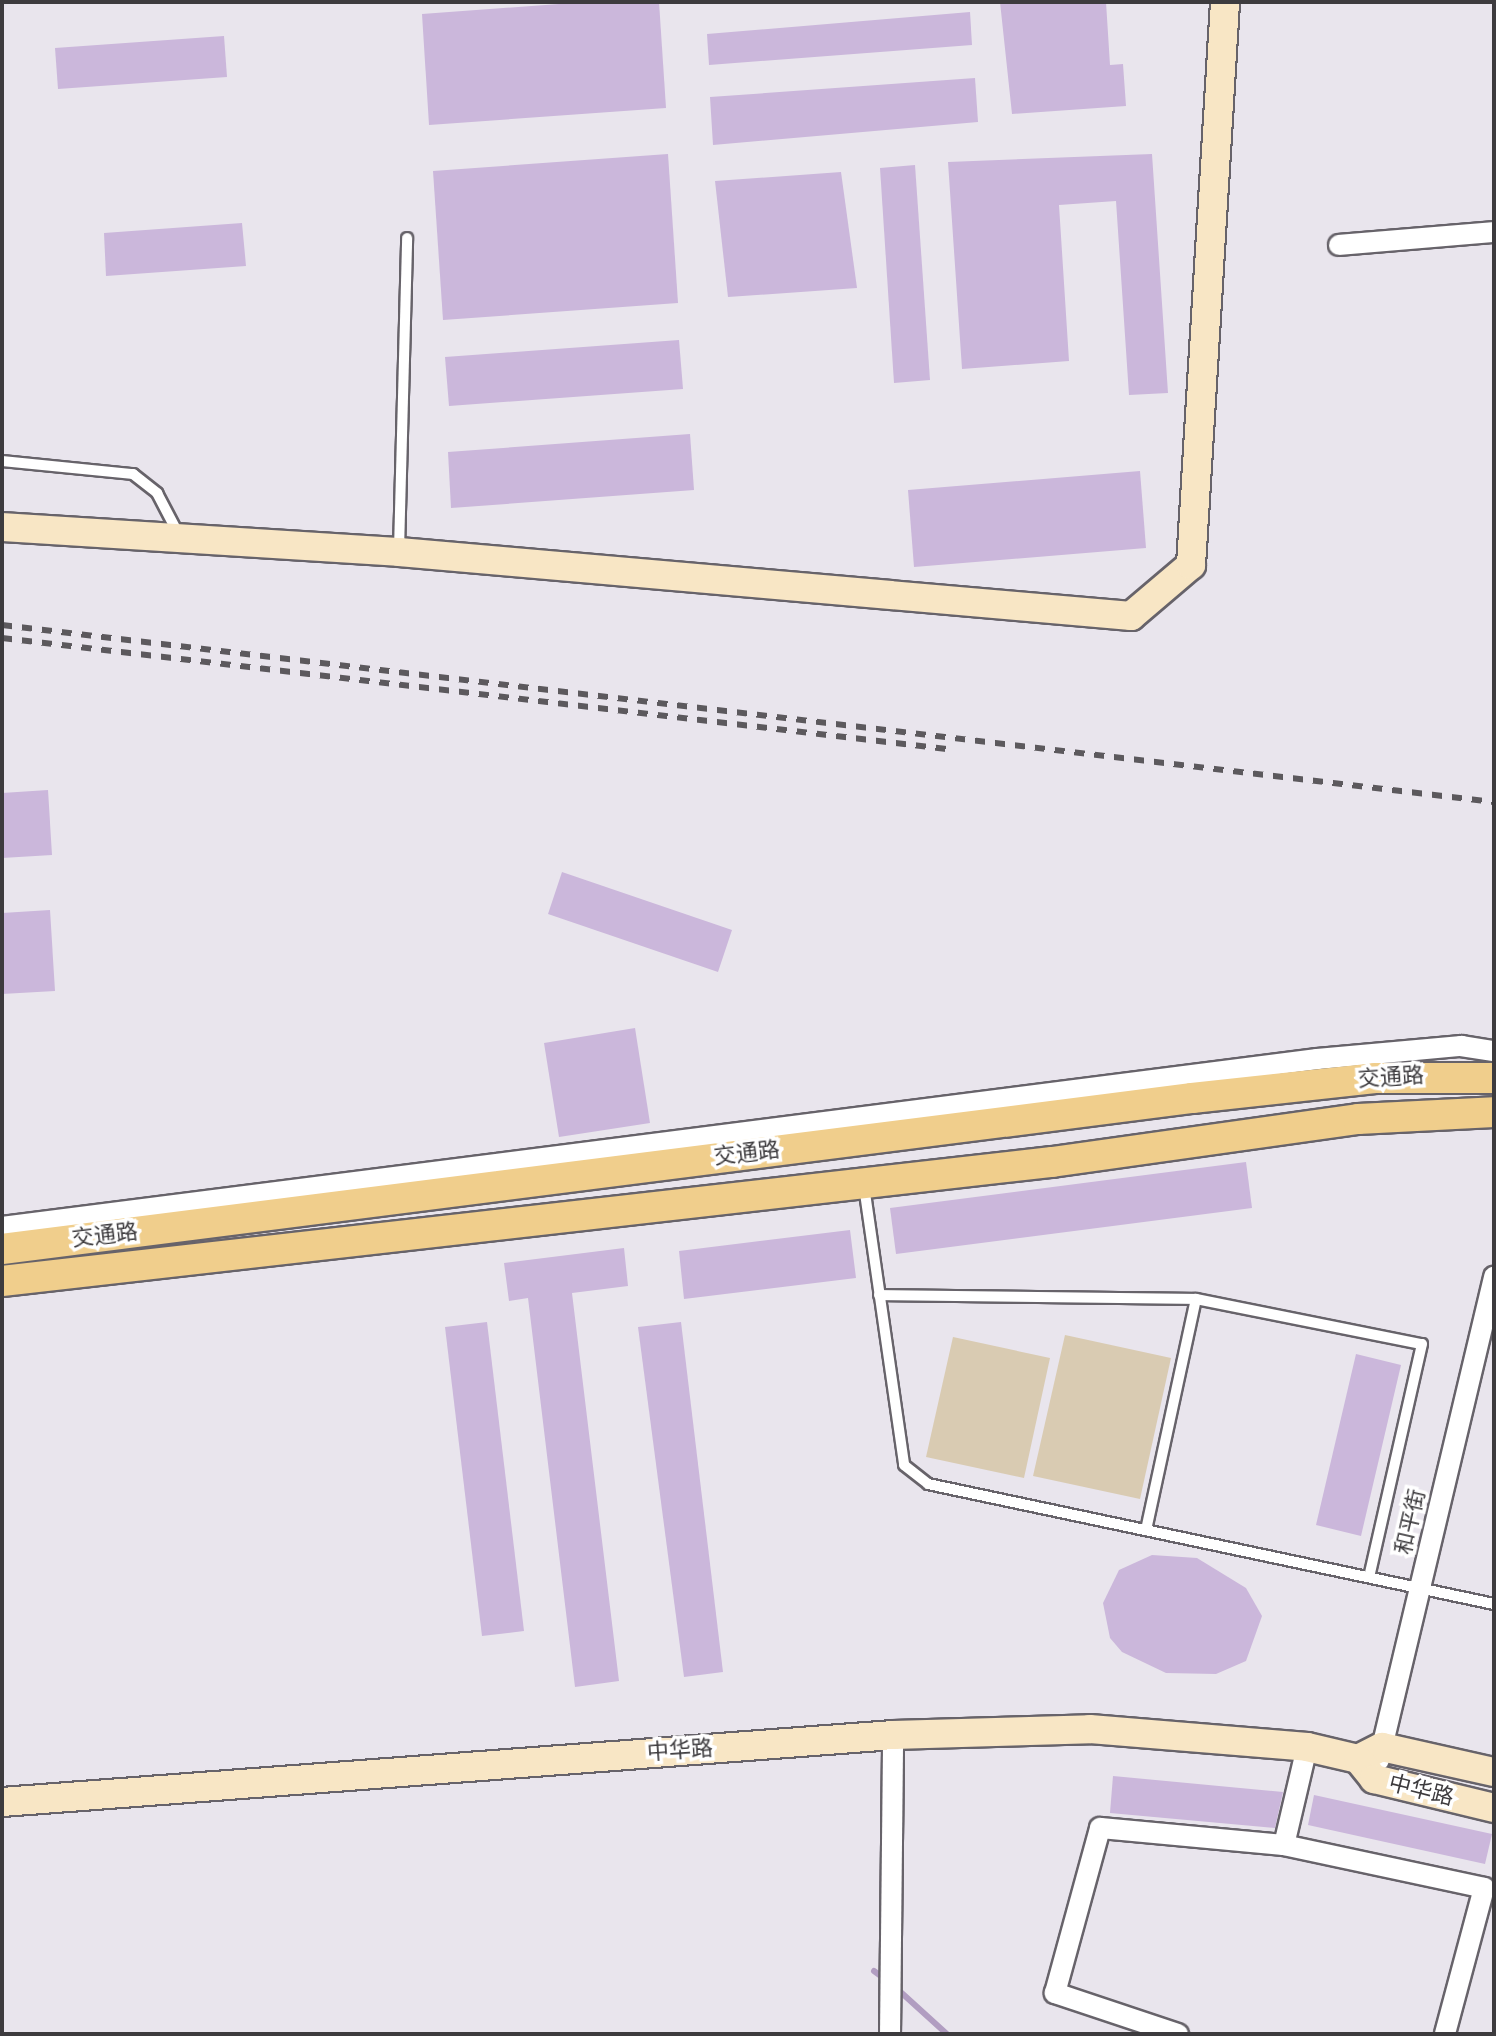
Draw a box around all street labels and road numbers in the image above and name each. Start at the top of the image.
street label: 交通路 [1357,1063,1425,1093]
street label: 交通路 [713,1137,781,1171]
street label: 交通路 [71,1219,139,1253]
street label: 和平街 [1391,1487,1431,1557]
street label: 中华路 [646,1736,714,1766]
street label: 中华路 [1386,1770,1456,1812]

